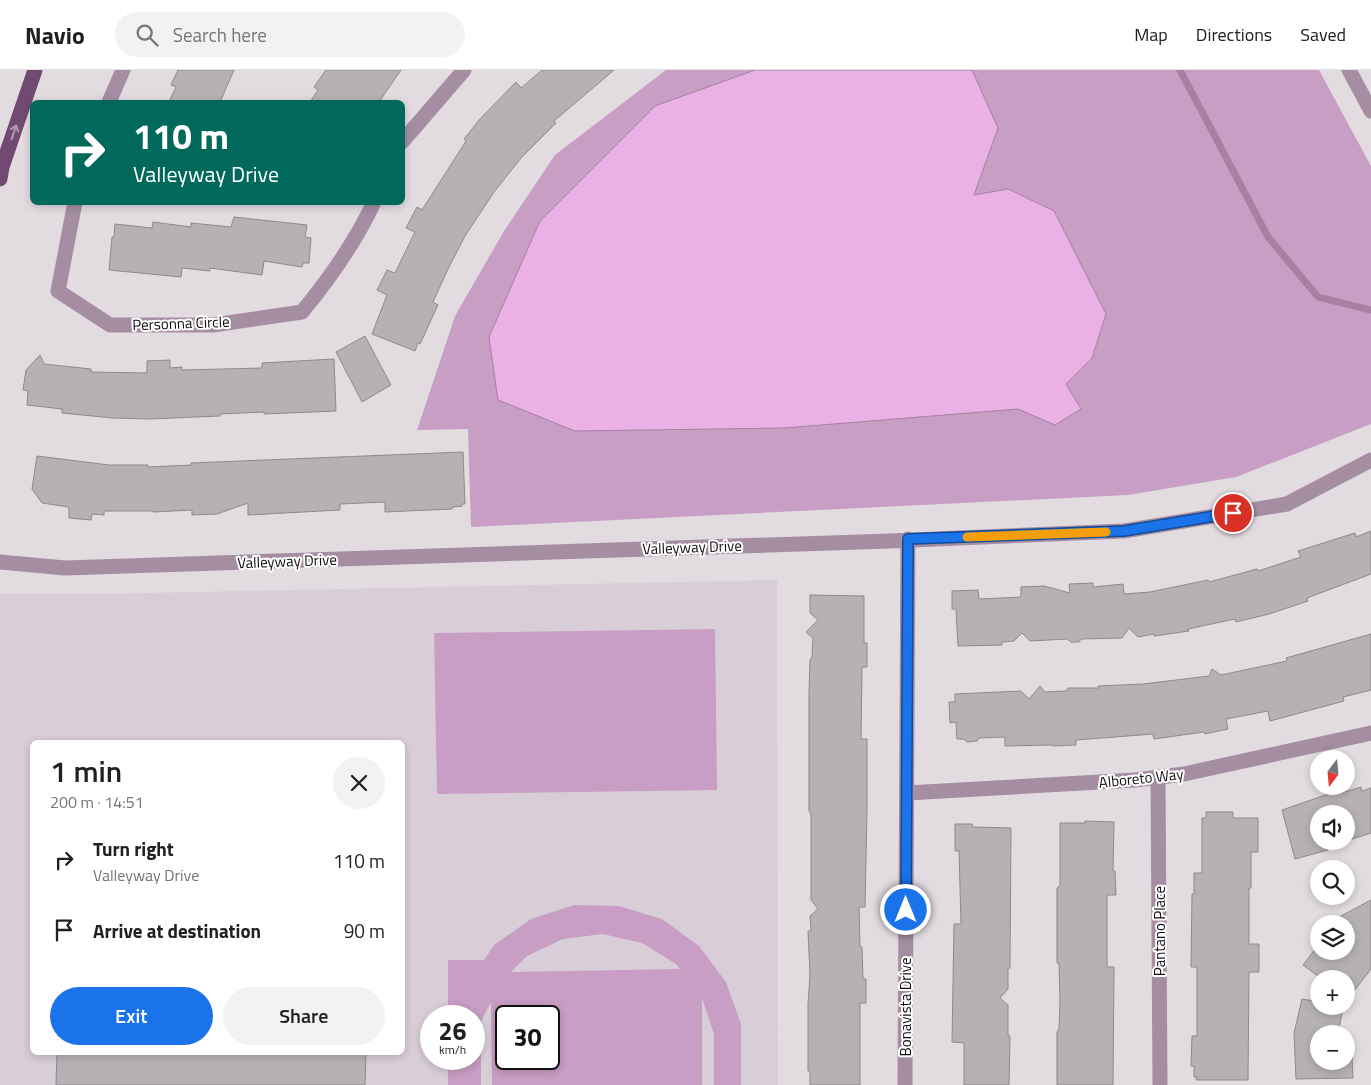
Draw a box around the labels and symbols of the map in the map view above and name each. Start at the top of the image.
one-way arrow [10,125,19,141]
street label: Personna Circle [132,310,230,336]
pin [1212,492,1254,534]
street label: Valleyway Drive [642,534,742,560]
street label: Valleyway Drive [237,548,337,574]
north arrow [1310,750,1355,795]
street label: Alboreto Way [1098,762,1184,794]
position arrow [879,883,931,935]
street label: Pantano Place [1148,886,1171,976]
street label: Bonavista Drive [894,957,917,1057]
speed limit sign: 30 [495,1005,560,1070]

